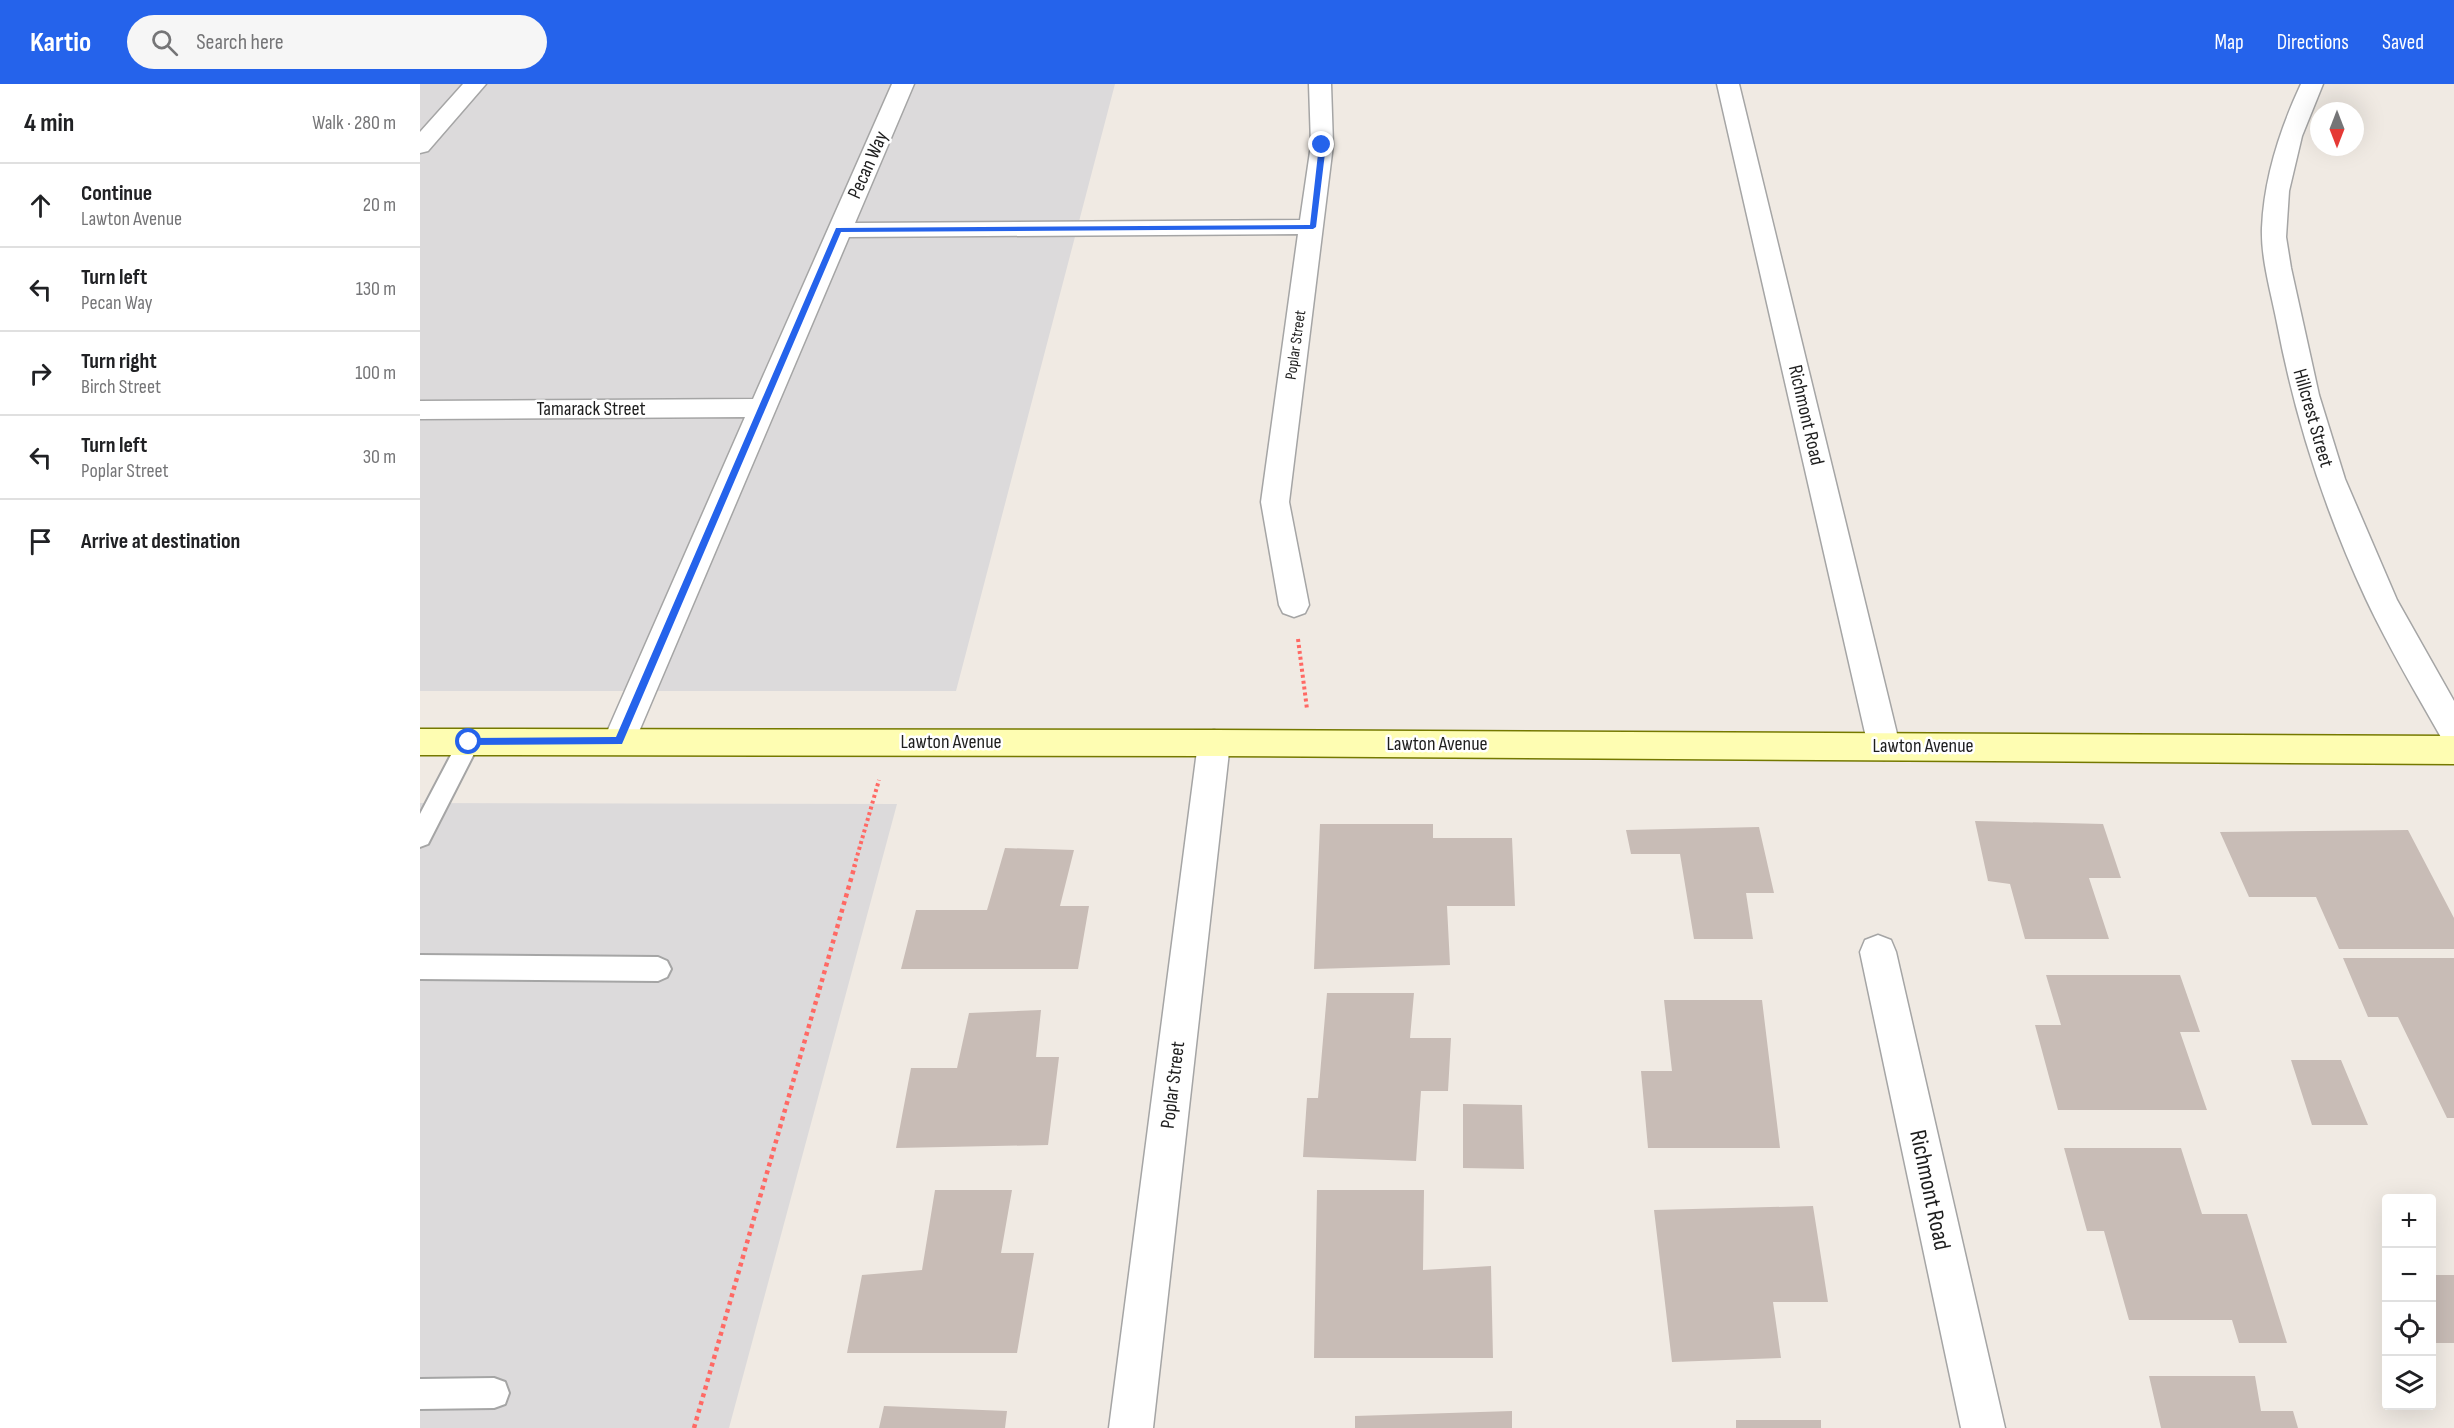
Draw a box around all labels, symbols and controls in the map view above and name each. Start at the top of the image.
search box [127,15,547,69]
text: Kartio [30,26,91,59]
icon: search [148,26,181,59]
text: Search here [196,29,284,56]
text: Map [2214,30,2244,55]
text: Directions [2277,30,2349,55]
text: Saved [2382,30,2424,55]
north arrow [2310,102,2364,156]
text: 4 min [24,108,74,139]
text: Walk · 280 m [312,111,396,135]
street label: Pecan Way [843,127,894,203]
route end [1308,131,1334,157]
text: Continue [81,180,152,207]
icon: ahead [24,189,57,222]
text: 20 m [363,193,396,217]
text: Lawton Avenue [81,207,182,231]
text: Turn left [81,264,147,291]
icon: left [24,273,57,306]
text: 130 m [356,277,396,301]
text: Pecan Way [81,291,152,315]
street label: Poplar Street [1282,309,1310,381]
text: Turn right [81,348,157,375]
icon: right [24,357,57,390]
text: 100 m [355,361,396,385]
street label: Richmont Road [1783,363,1829,467]
street label: Hillcrest Street [2288,366,2338,470]
text: Birch Street [81,375,161,399]
street label: Tamarack Street [536,397,646,421]
text: Turn left [81,432,147,459]
icon: left [24,441,57,474]
text: 30 m [363,445,396,469]
text: Poplar Street [81,459,169,483]
icon: arrive [24,525,57,558]
text: Arrive at destination [81,528,240,555]
route start [455,728,481,754]
street label: Lawton Avenue [900,730,1002,754]
street label: Lawton Avenue [1386,732,1488,756]
street label: Lawton Avenue [1872,734,1974,758]
street label: Poplar Street [1156,1040,1190,1130]
street label: Richmont Road [1903,1127,1957,1253]
map controls [2382,1194,2436,1410]
button: + [2382,1194,2436,1248]
button: − [2382,1248,2436,1302]
button: locate [2382,1302,2436,1356]
button: layers [2382,1356,2436,1410]

